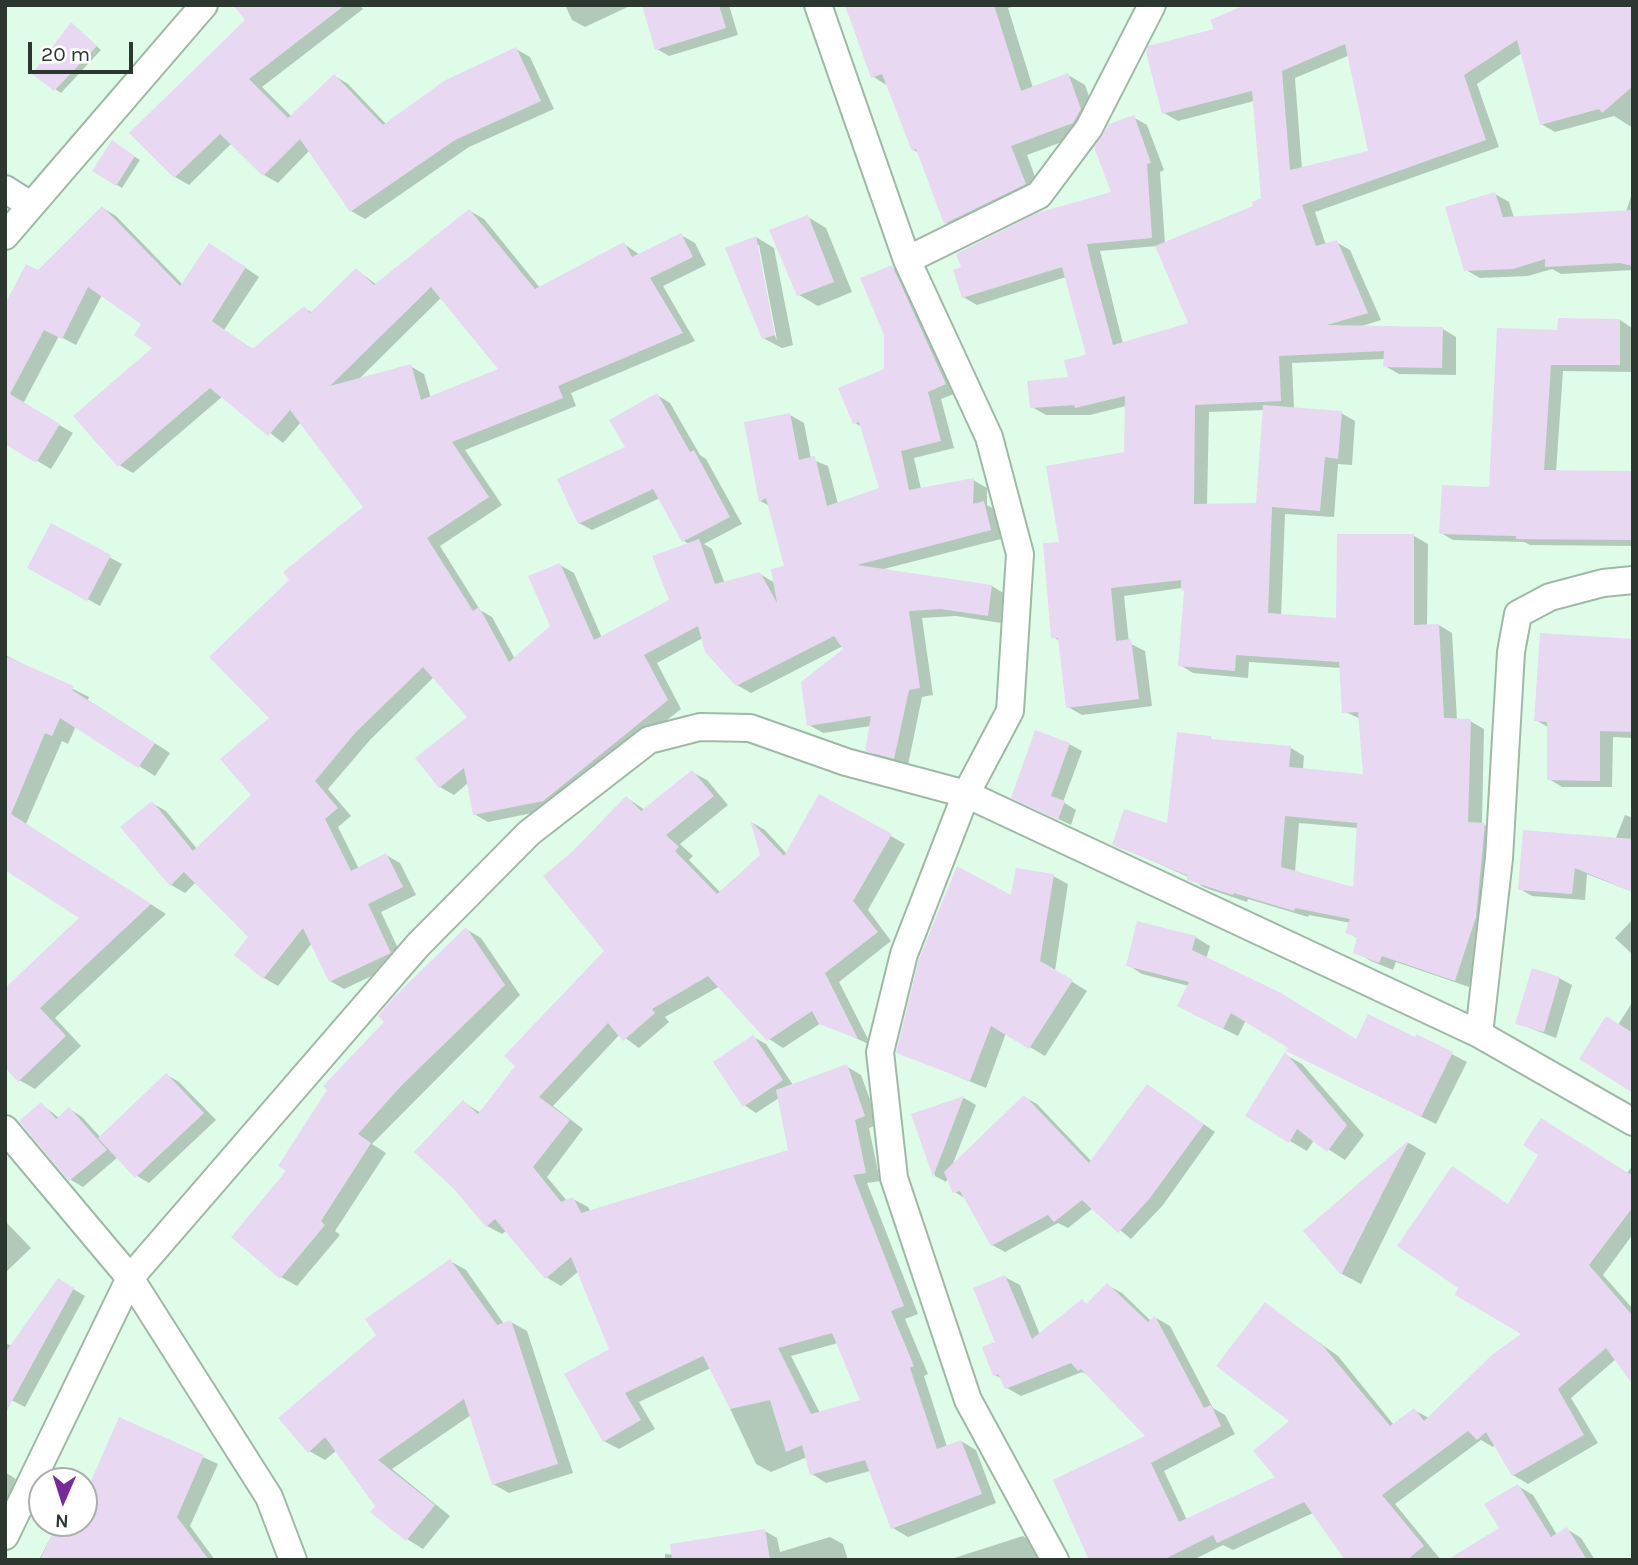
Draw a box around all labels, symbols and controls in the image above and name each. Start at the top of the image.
scale bar [32,28,136,72]
text: 20 m [41,42,90,66]
north arrow [28,1467,98,1537]
text: N [55,1510,69,1532]

